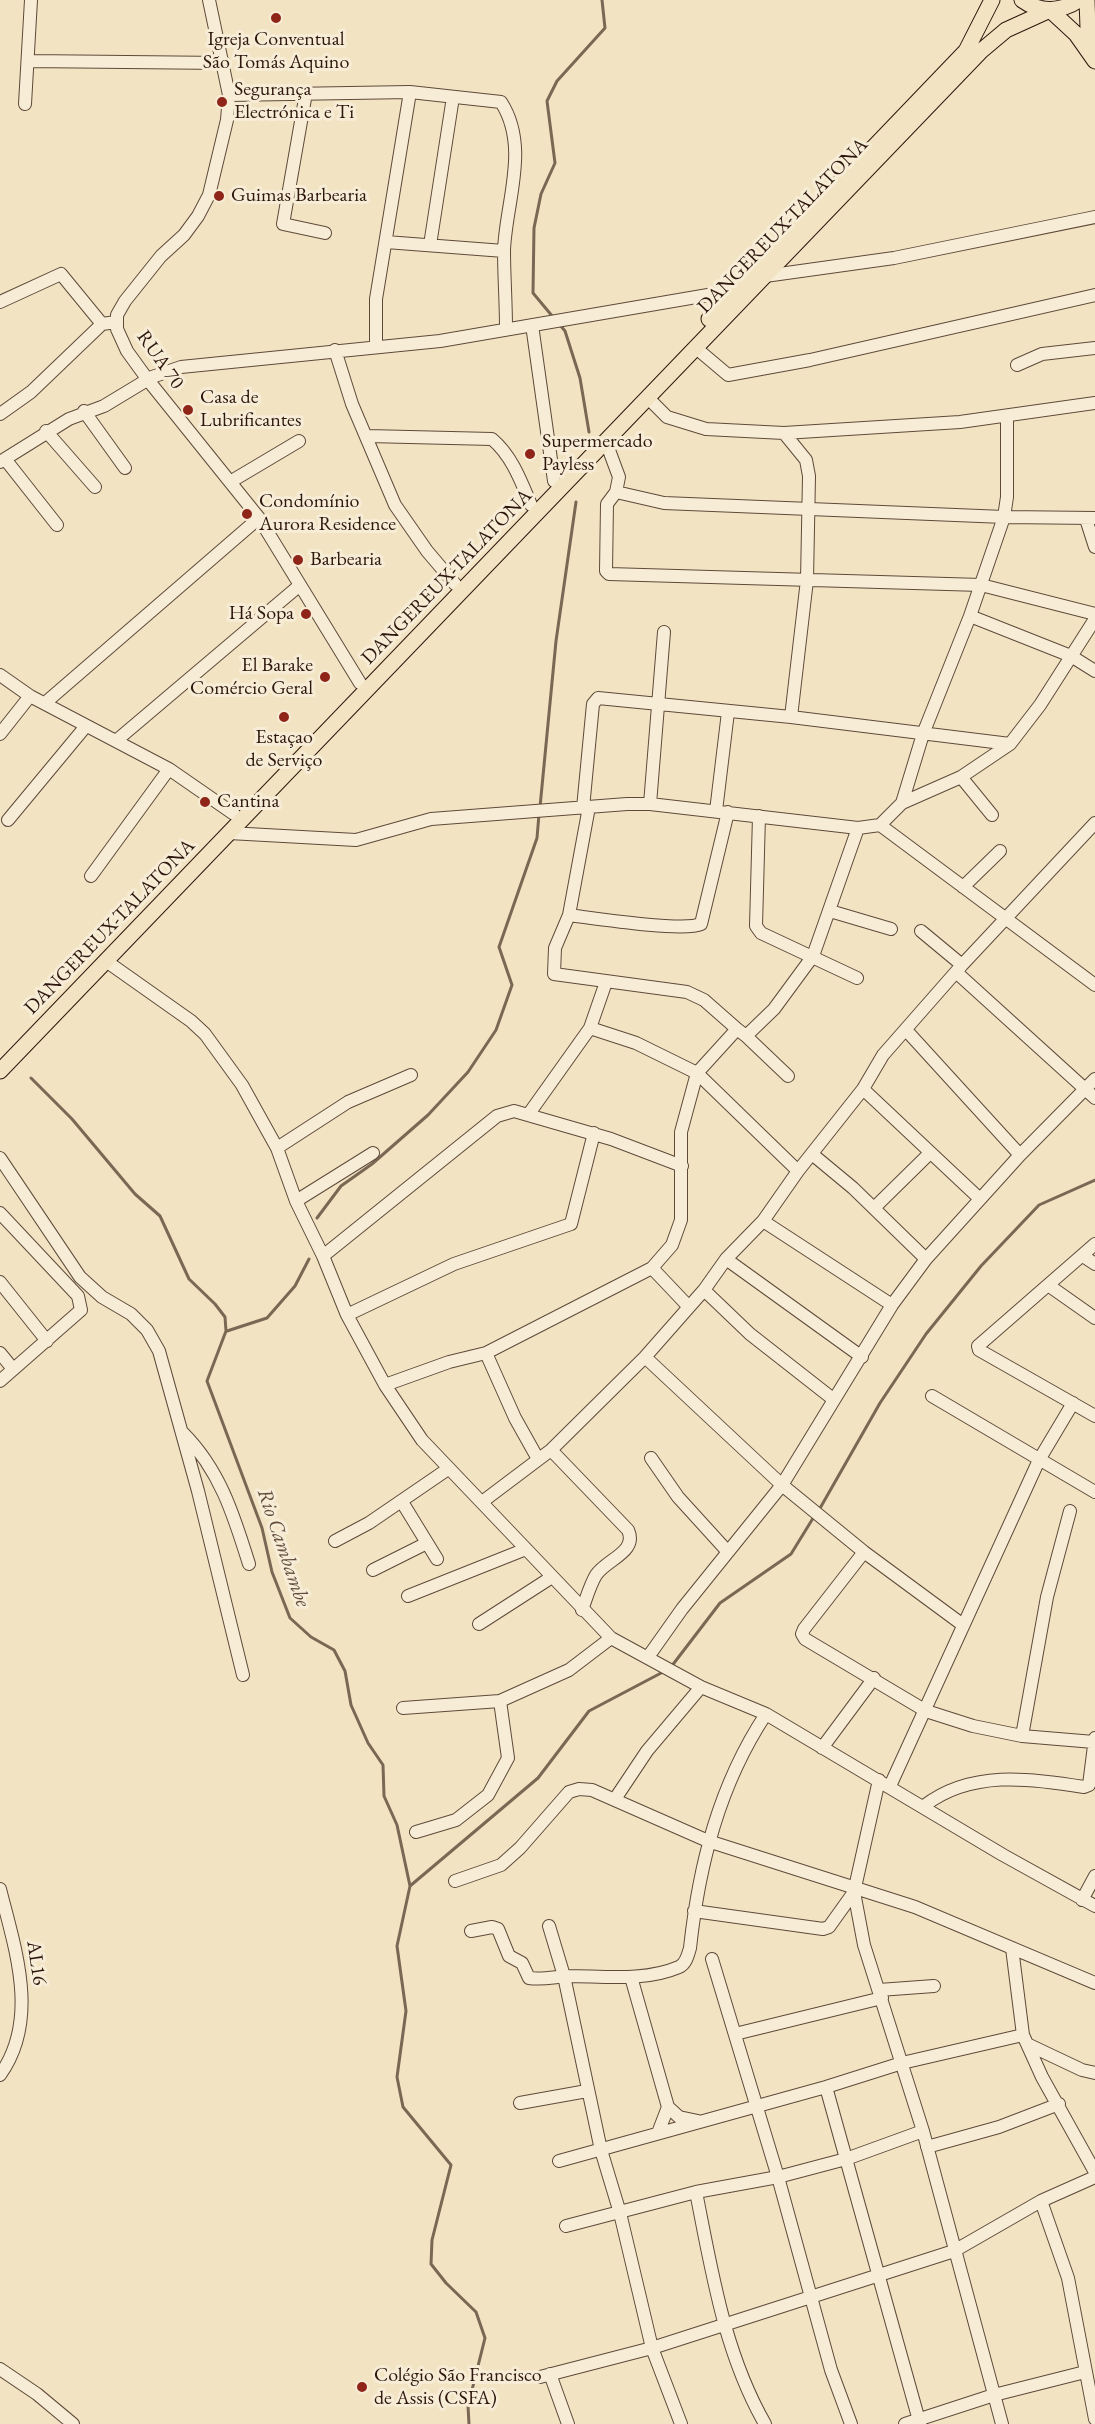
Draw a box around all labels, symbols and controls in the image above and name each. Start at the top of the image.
marker: Igreja Conventual São Tomás Aquino [269,11,283,25]
place label: Igreja Conventual São Tomás Aquino [203,28,349,75]
place label: Segurança Electrónica e Ti [234,78,354,125]
marker: Segurança Electrónica e Ti [215,95,229,109]
street label: DANGEREUX-TALATONA [693,133,873,319]
place label: Guimas Barbearia [231,184,367,208]
marker: Guimas Barbearia [212,189,226,203]
street label: RUA 70 [131,326,189,394]
place label: Casa de Lubrificantes [200,386,301,433]
marker: Casa de Lubrificantes [181,403,195,417]
place label: Supermercado Payless [542,430,653,477]
marker: Supermercado Payless [523,447,537,461]
street label: DANGEREUX-TALATONA [357,484,537,670]
place label: Condomínio Aurora Residence [259,490,396,537]
marker: Condomínio Aurora Residence [240,507,254,521]
place label: Barbearia [310,548,382,572]
marker: Barbearia [291,553,305,567]
place label: Há Sopa [229,602,294,626]
marker: Há Sopa [299,607,313,621]
place label: El Barake Comércio Geral [190,654,313,701]
marker: El Barake Comércio Geral [318,670,332,684]
marker: Estaçao de Serviço [277,710,291,724]
place label: Estaçao de Serviço [246,726,322,773]
place label: Cantina [217,790,279,814]
marker: Cantina [198,795,212,809]
street label: DANGEREUX-TALATONA [20,834,200,1020]
water label: Rio Cambambe [251,1485,315,1611]
street label: AL16 [21,1939,51,1987]
place label: Colégio São Francisco de Assis (CSFA) [374,2364,542,2411]
marker: Colégio São Francisco de Assis (CSFA) [355,2380,369,2394]

